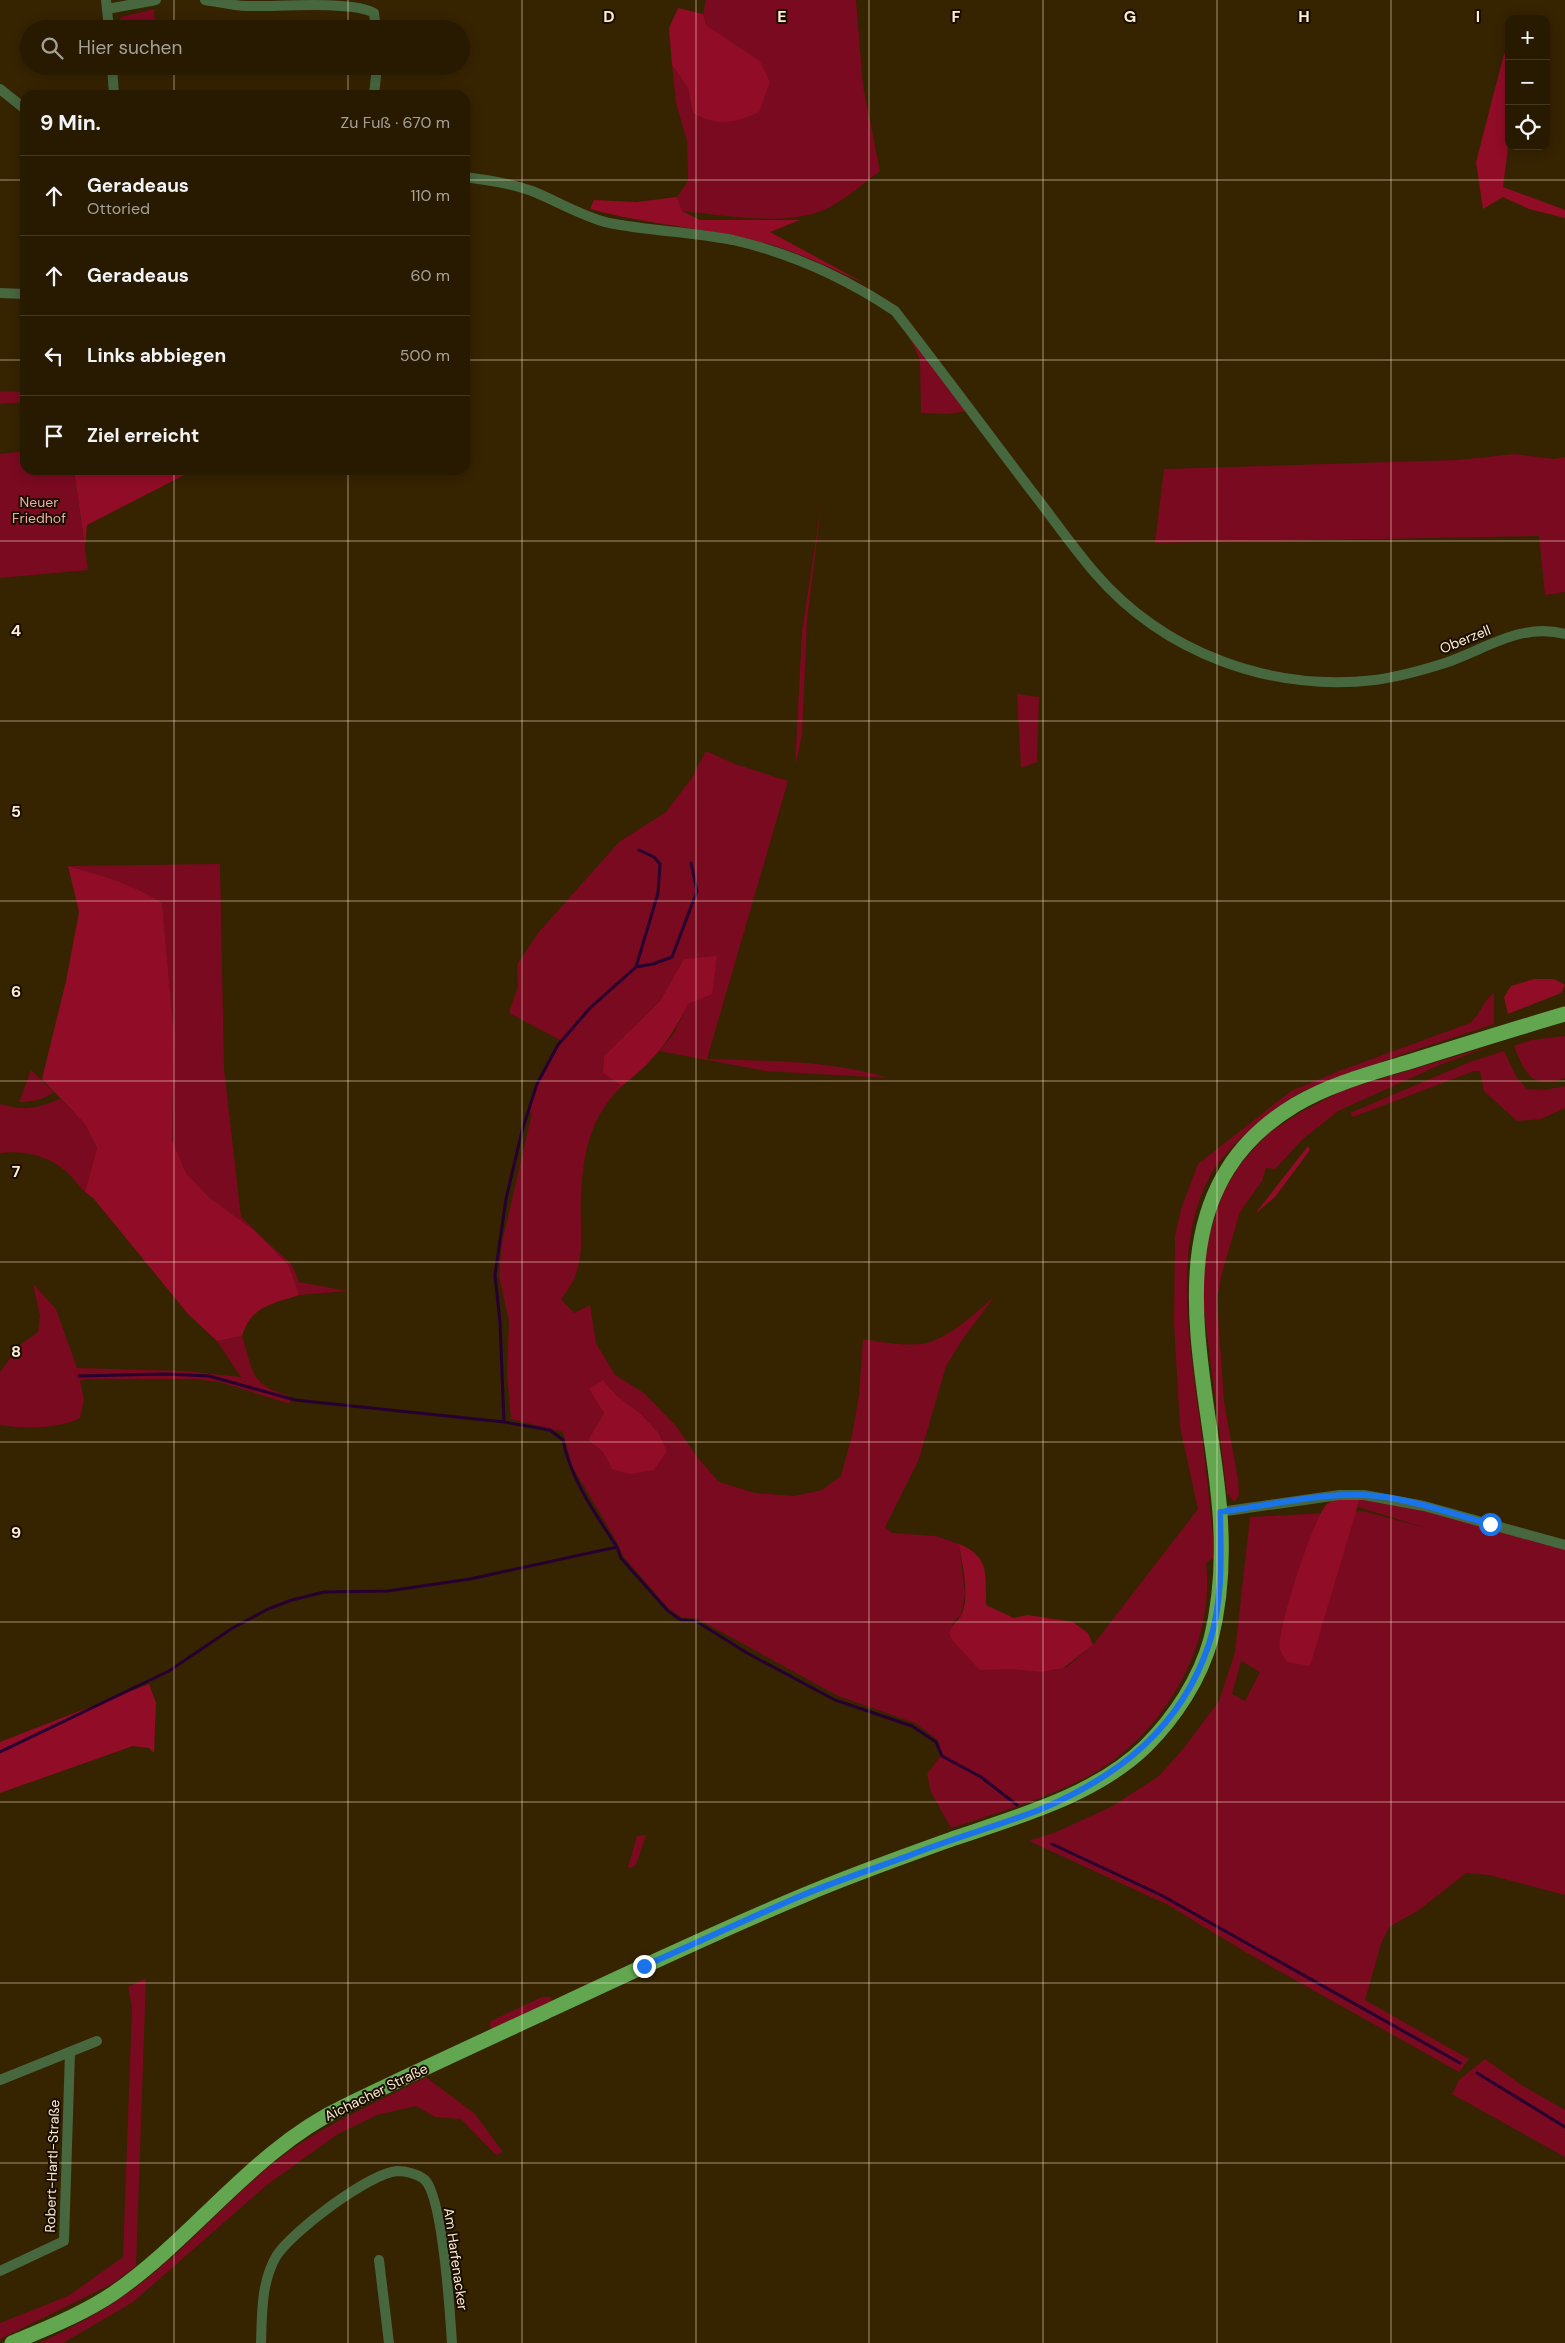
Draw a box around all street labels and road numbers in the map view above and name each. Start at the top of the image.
street label: Oberzell [1437,621,1493,657]
street label: Aichacher Straße [321,2059,431,2125]
street label: Robert-Hartl-Straße [41,2099,63,2233]
street label: Am Harfenacker [440,2206,472,2312]

